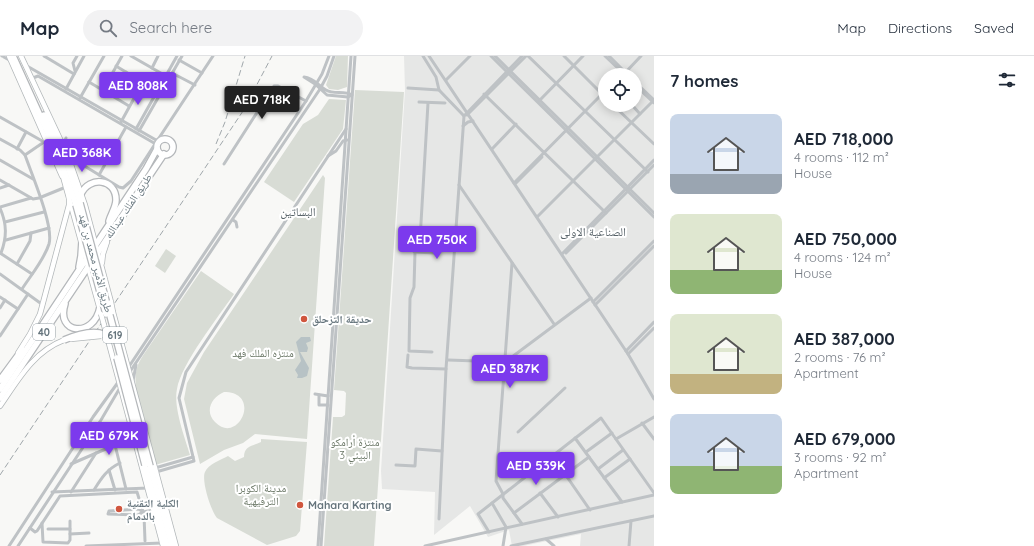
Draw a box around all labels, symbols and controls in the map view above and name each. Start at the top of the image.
search box [83,10,363,46]
text: Map [20,16,59,40]
icon: search [97,17,119,39]
text: Search here [129,18,212,37]
text: Map [837,19,866,37]
text: Directions [888,19,952,37]
text: Saved [974,19,1014,37]
map controls [598,68,642,112]
button: locate [598,68,642,112]
icon: filters [996,69,1018,91]
text: 7 homes [670,70,739,91]
pin: AED 808K [97,72,179,106]
text: AED 808K [108,77,168,93]
pin: AED 718K [221,86,303,120]
text: AED 718K [233,91,291,107]
text: AED 718,000 [794,128,893,149]
icon: home [702,130,750,178]
pin: AED 368K [41,139,123,173]
text: AED 368K [53,144,111,160]
text: 4 rooms · 112 m² [794,149,889,165]
text: House [794,165,832,181]
street label: طريق الملك عبدالله [101,171,155,241]
district label: البساتين [280,204,316,219]
street label: طريق الأمير محمد بن فهد [76,212,116,314]
district label: الصناعية الاولى [560,224,626,239]
pin: AED 750K [396,226,478,260]
text: AED 750,000 [794,228,897,249]
icon: home [702,230,750,278]
text: AED 750K [407,231,467,247]
text: 4 rooms · 124 m² [794,249,891,265]
text: House [794,265,832,281]
place label: حديقة التزحلق [312,312,372,327]
marker: حديقة التزحلق [299,314,309,324]
road number: 40 [33,324,55,340]
road number: 619 [103,327,127,343]
text: AED 387,000 [794,328,895,349]
icon: home [702,330,750,378]
park label: منتزه الملك فهد [232,346,294,360]
text: 2 rooms · 76 m² [794,349,886,365]
pin: AED 387K [469,355,551,389]
text: AED 387K [481,360,539,376]
text: Apartment [794,365,859,381]
pin: AED 679K [68,422,150,456]
text: AED 679K [80,427,138,443]
text: AED 679,000 [794,428,896,449]
icon: home [702,430,750,478]
park label: منتزة أرامكو البيئي 3 [331,435,379,464]
text: 3 rooms · 92 m² [794,449,886,465]
pin: AED 539K [495,452,577,486]
text: AED 539K [506,457,566,473]
text: Apartment [794,465,859,481]
park label: مدينة الكوبرا الترفيهية [236,481,286,508]
place label: الكلية التقنية بالدمام [127,496,179,524]
place label: Mahara Karting [308,498,391,512]
marker: Mahara Karting [295,500,305,510]
marker: الكلية التقنية بالدمام [114,504,124,514]

